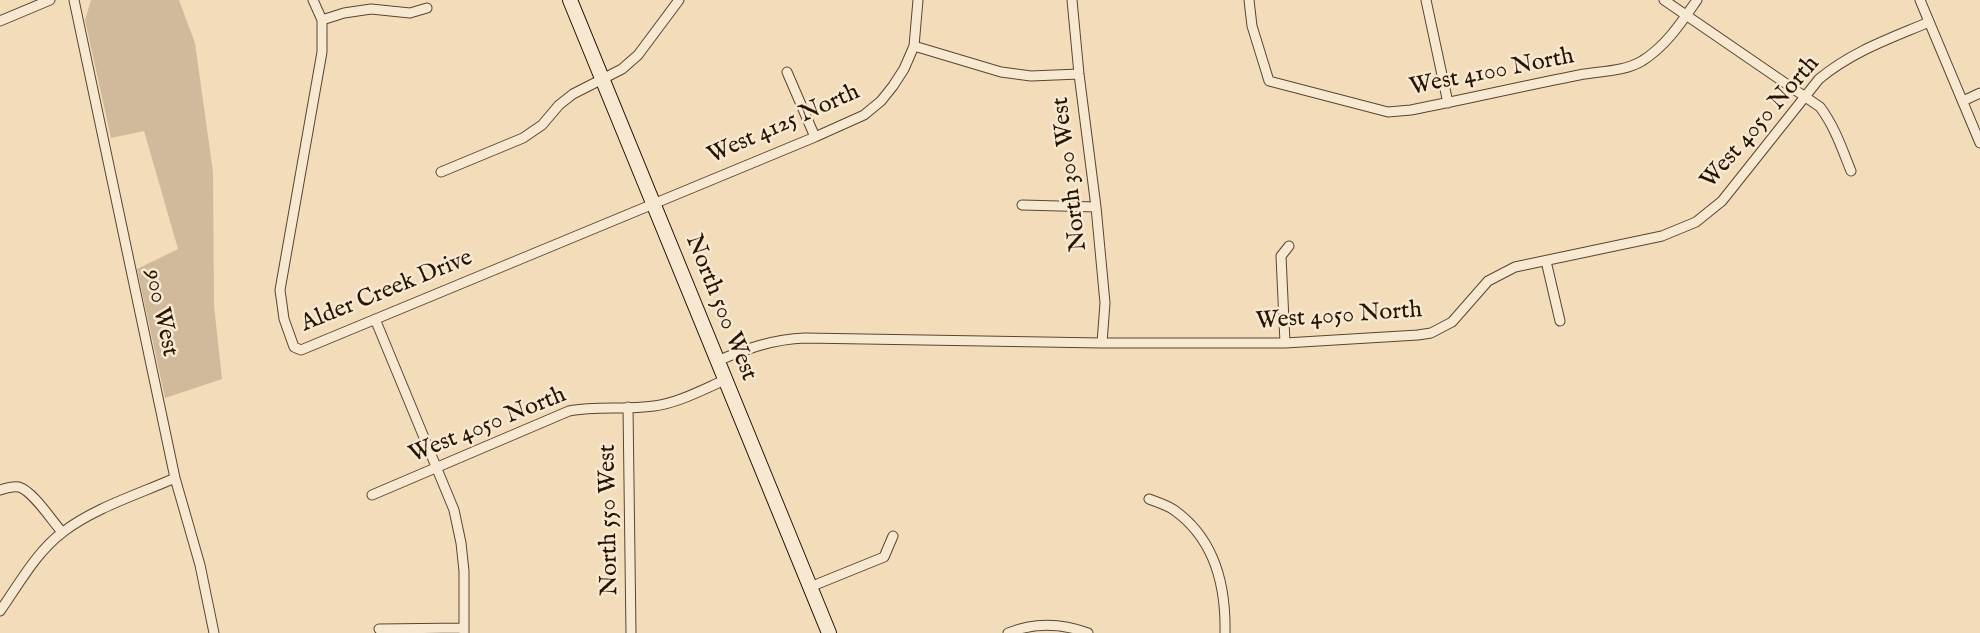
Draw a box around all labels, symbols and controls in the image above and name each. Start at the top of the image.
street label: West 4100 North [1407,43,1577,103]
street label: West 4050 North [1695,51,1827,195]
street label: West 4125 North [704,79,864,171]
street label: North 300 West [1047,95,1095,253]
street label: North 500 West [678,231,762,385]
street label: Alder Creek Drive [297,244,477,340]
street label: 900 West [137,267,183,359]
street label: West 4050 North [1255,297,1423,337]
street label: West 4050 North [405,381,571,471]
street label: North 550 West [594,444,626,596]

